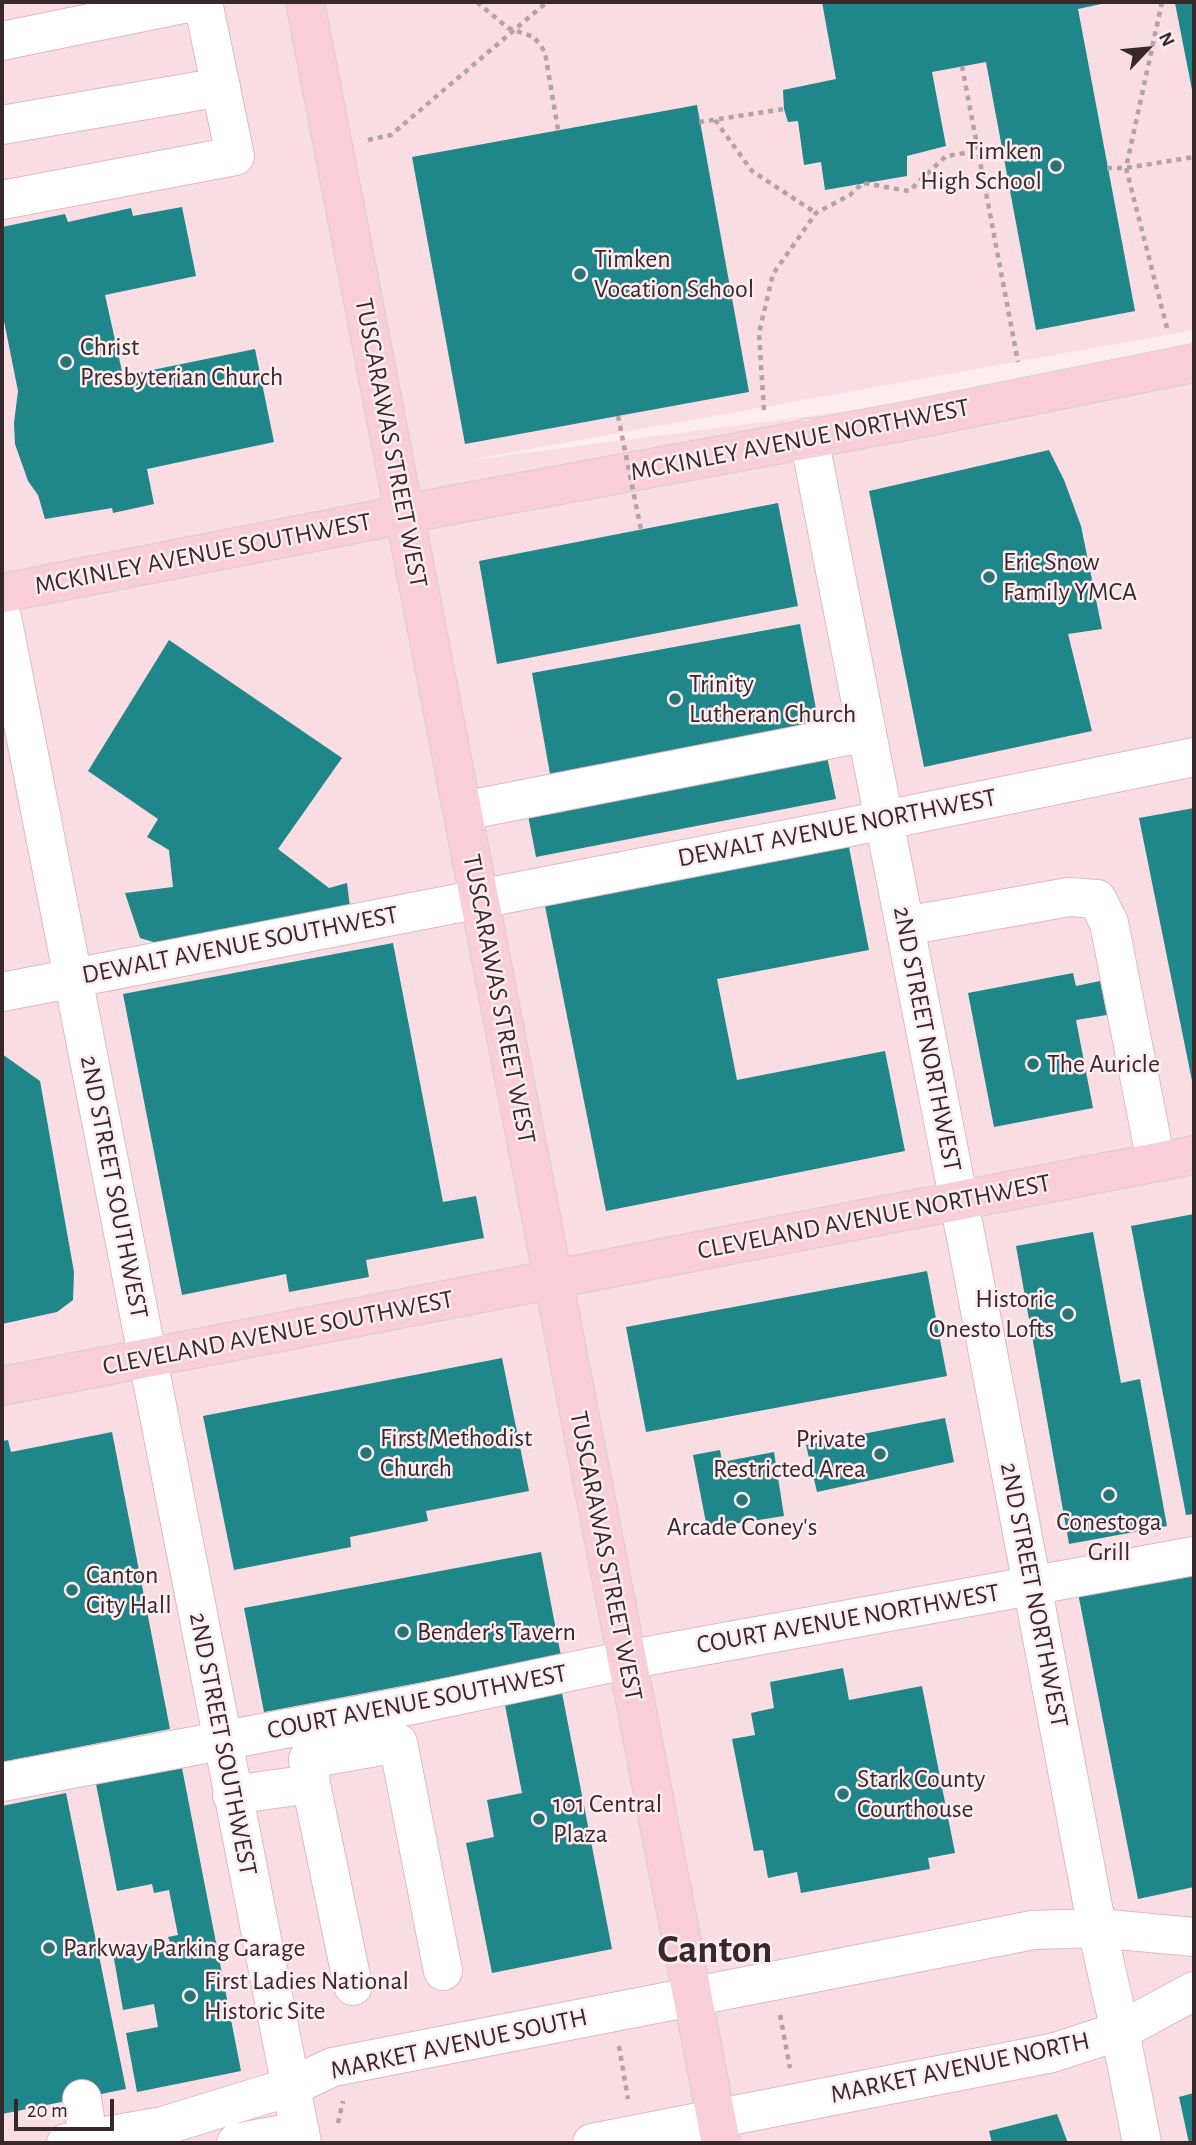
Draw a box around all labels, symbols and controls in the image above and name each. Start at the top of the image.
north arrow [1112,14,1182,84]
text: N [1155,29,1178,50]
place label: Timken High School [920,135,1042,196]
marker: Timken High School [1048,158,1064,174]
place label: Timken Vocation School [594,243,754,304]
marker: Timken Vocation School [572,266,588,282]
street label: TUSCARAWAS STREET WEST [348,296,434,590]
place label: Christ Presbyterian Church [80,331,283,392]
marker: Christ Presbyterian Church [58,354,74,370]
street label: MCKINLEY AVENUE NORTHWEST [628,392,972,488]
street label: MCKINLEY AVENUE SOUTHWEST [32,506,374,602]
place label: Eric Snow Family YMCA [1003,546,1137,608]
marker: Eric Snow Family YMCA [981,569,997,585]
place label: Trinity Lutheran Church [689,668,856,730]
marker: Trinity Lutheran Church [667,691,683,707]
street label: DEWALT AVENUE NORTHWEST [675,782,999,874]
street label: TUSCARAWAS STREET WEST [456,852,542,1146]
street label: DEWALT AVENUE SOUTHWEST [79,899,401,991]
street label: 2ND STREET NORTHWEST [886,904,968,1174]
place label: The Auricle [1047,1048,1160,1080]
street label: 2ND STREET SOUTHWEST [73,1053,155,1321]
marker: The Auricle [1025,1056,1041,1072]
street label: CLEVELAND AVENUE NORTHWEST [695,1167,1053,1267]
place label: Historic Onesto Lofts [929,1283,1054,1344]
street label: CLEVELAND AVENUE SOUTHWEST [100,1284,456,1382]
marker: Historic Onesto Lofts [1060,1306,1076,1322]
street label: TUSCARAWAS STREET WEST [563,1409,649,1703]
place label: First Methodist Church [380,1422,532,1484]
place label: Private Restricted Area [713,1423,866,1484]
marker: First Methodist Church [358,1445,374,1461]
marker: Private Restricted Area [872,1446,888,1462]
street label: 2ND STREET NORTHWEST [993,1460,1075,1730]
marker: Conestoga Grill [1101,1487,1117,1503]
marker: Arcade Coney's [734,1492,750,1508]
place label: Conestoga Grill [1056,1506,1162,1568]
place label: Arcade Coney's [667,1511,817,1543]
place label: Canton City Hall [86,1559,172,1620]
street label: COURT AVENUE NORTHWEST [694,1577,1002,1661]
marker: Canton City Hall [64,1582,80,1598]
street label: 2ND STREET SOUTHWEST [182,1610,264,1878]
place label: Bender's Tavern [417,1616,576,1648]
marker: Bender's Tavern [395,1624,411,1640]
street label: COURT AVENUE SOUTHWEST [264,1658,570,1746]
place label: Stark County Courthouse [857,1763,985,1824]
marker: Stark County Courthouse [835,1786,851,1802]
place label: 101 Central Plaza [553,1788,662,1850]
marker: 101 Central Plaza [531,1811,547,1827]
district label: Canton [658,1926,772,1974]
place label: Parkway Parking Garage [63,1932,305,1964]
marker: Parkway Parking Garage [41,1940,57,1956]
place label: First Ladies National Historic Site [204,1965,409,2026]
marker: First Ladies National Historic Site [182,1988,198,2004]
street label: MARKET AVENUE SOUTH [328,2002,590,2086]
street label: MARKET AVENUE NORTH [828,2025,1092,2111]
scale bar [18,2086,117,2130]
text: 20 m [27,2100,68,2121]

